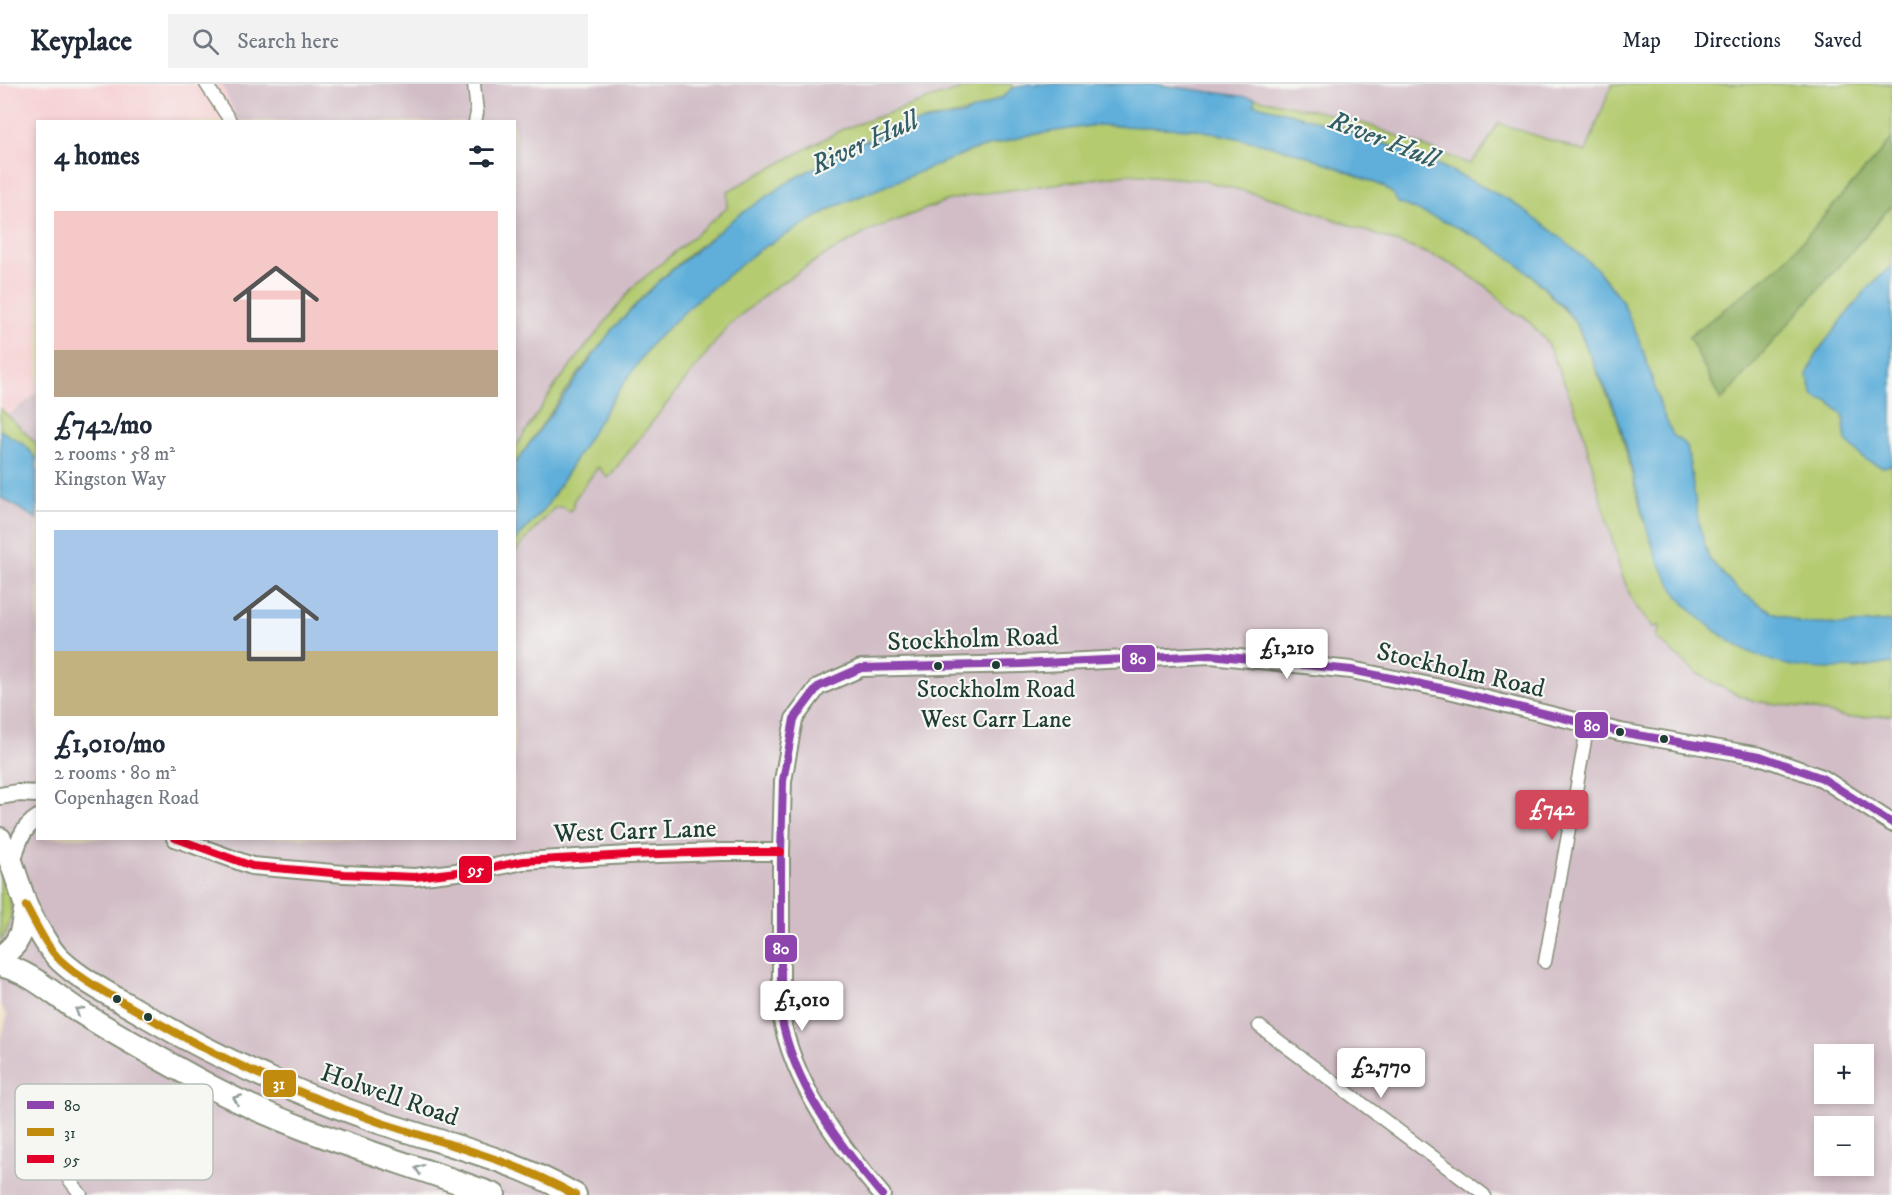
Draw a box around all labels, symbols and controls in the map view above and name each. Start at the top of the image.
search box [168,14,588,68]
text: Keyplace [30,24,132,59]
icon: search [189,25,222,58]
text: Search here [237,28,339,55]
text: Map [1622,28,1661,54]
text: Directions [1694,28,1781,54]
text: Saved [1814,28,1862,54]
water label: River Hull [804,102,926,183]
water label: River Hull [1323,103,1446,177]
text: 4 homes [54,140,140,173]
icon: filters [465,140,498,173]
icon: home [222,250,330,358]
text: £742/mo [54,409,152,442]
text: 2 rooms · 58 m² [54,442,175,467]
text: Kingston Way [54,467,166,492]
icon: home [222,569,330,677]
street label: Stockholm Road [887,620,1059,659]
pin: £1,210 [1238,629,1336,680]
street label: Stockholm Road [1373,635,1548,706]
text: £1,210 [1260,636,1314,661]
line badge: 80 [1121,644,1156,673]
text: 80 [1130,649,1147,669]
marker: Stockholm Road West Carr Lane [990,659,1002,671]
unlabelled marker [932,660,944,672]
place label: Stockholm Road West Carr Lane [917,675,1075,735]
line badge: 80 [1574,711,1609,739]
text: 80 [1584,716,1601,736]
unlabelled marker [1614,726,1626,738]
text: £1,010/mo [54,728,165,761]
unlabelled marker [1658,733,1670,745]
text: 2 rooms · 80 m² [54,761,176,786]
text: Copenhagen Road [54,786,199,811]
pin: £742 [1516,790,1588,841]
text: £742 [1529,797,1575,822]
street label: West Carr Lane [552,812,717,851]
line badge: 95 [458,855,493,884]
text: 95 [467,860,484,880]
line badge: 80 [764,934,798,963]
text: 80 [773,939,790,959]
pin: £1,010 [753,981,851,1032]
text: £1,010 [774,988,830,1013]
unlabelled marker [111,993,123,1005]
one-way arrow [75,1007,86,1018]
unlabelled marker [142,1011,154,1023]
map controls [1814,1044,1874,1176]
button: + [1814,1044,1874,1104]
pin: £2,770 [1332,1048,1430,1099]
text: £2,770 [1351,1055,1411,1080]
street label: Holwell Road [316,1056,463,1134]
line badge: 31 [262,1069,297,1098]
text: 31 [273,1074,285,1094]
legend [15,1084,213,1180]
one-way arrow [233,1095,244,1107]
text: 80 [64,1096,81,1116]
button: − [1814,1116,1874,1176]
text: 31 [64,1123,76,1143]
text: 95 [63,1150,80,1170]
one-way arrow [414,1163,425,1176]

